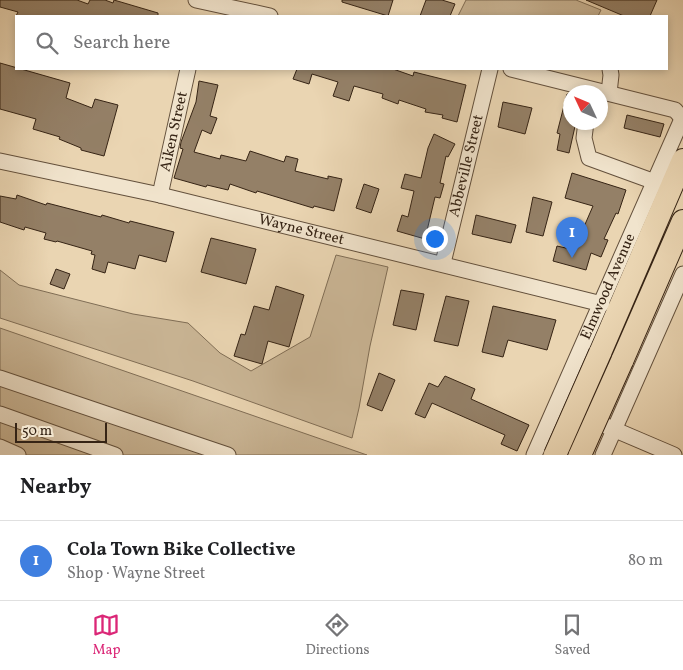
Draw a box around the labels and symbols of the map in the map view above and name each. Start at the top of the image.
north arrow [563,85,608,130]
street label: Aiken Street [155,89,193,174]
street label: Abbeville Street [444,112,489,219]
street label: Wayne Street [256,209,346,251]
pin: 1 [556,217,588,258]
your location [422,226,448,252]
street label: Elmwood Avenue [576,230,641,343]
scale bar [15,420,108,443]

